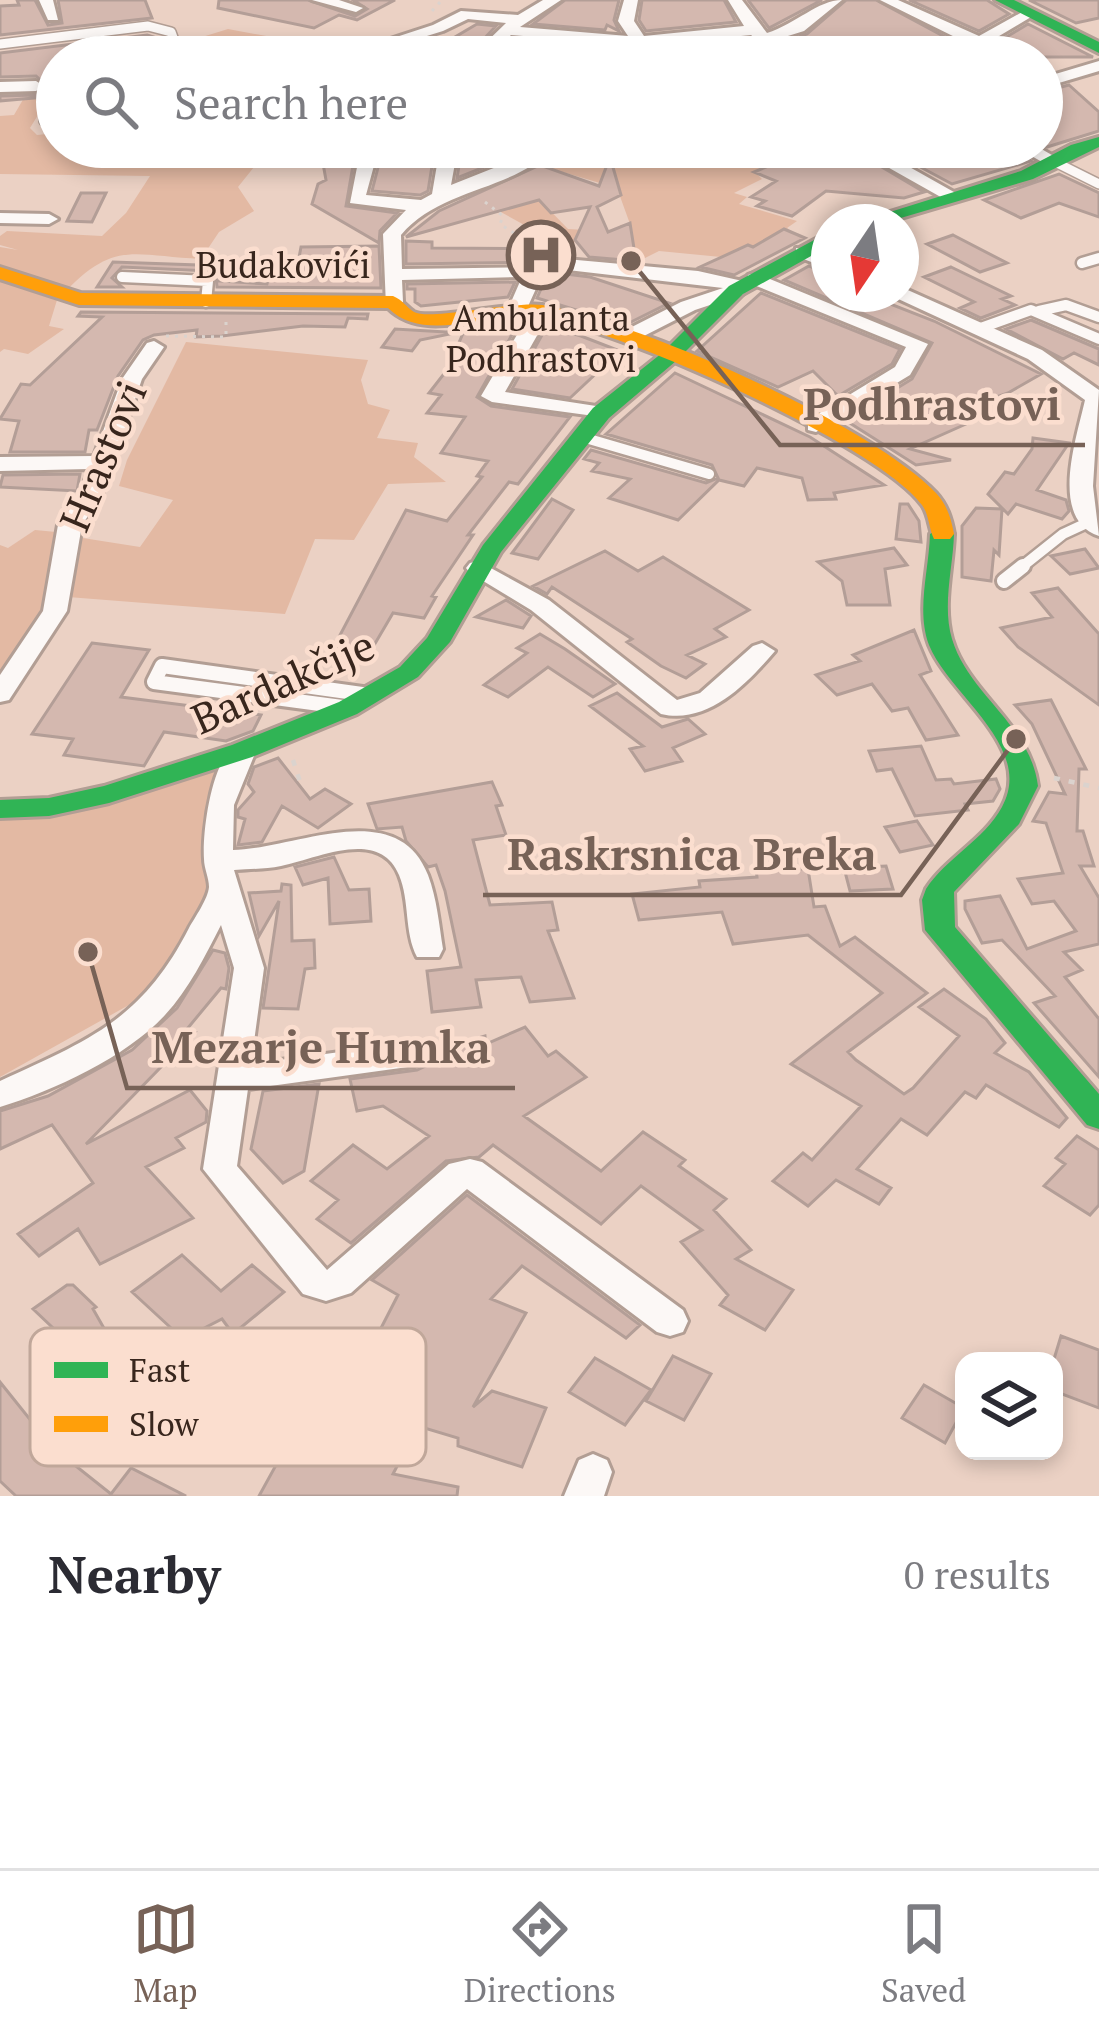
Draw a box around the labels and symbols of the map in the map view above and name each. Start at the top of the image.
north arrow [811,204,919,312]
hospital icon: Ambulanta Podhrastovi [506,220,576,290]
street label: Budakovići [195,241,371,288]
place label: Ambulanta Podhrastovi [446,294,636,382]
callout: Podhrastovi [780,364,1085,445]
street label: Hrastovi [45,372,159,539]
text: Podhrastovi [803,373,1061,433]
street label: Bardakčije [182,616,383,746]
callout: Raskrsnica Breka [483,814,901,895]
text: Raskrsnica Breka [507,823,877,883]
callout: Mezarje Humka [127,1007,515,1088]
text: Mezarje Humka [151,1016,491,1076]
legend [30,1328,426,1466]
text: Fast [129,1348,190,1391]
text: Slow [129,1402,199,1445]

